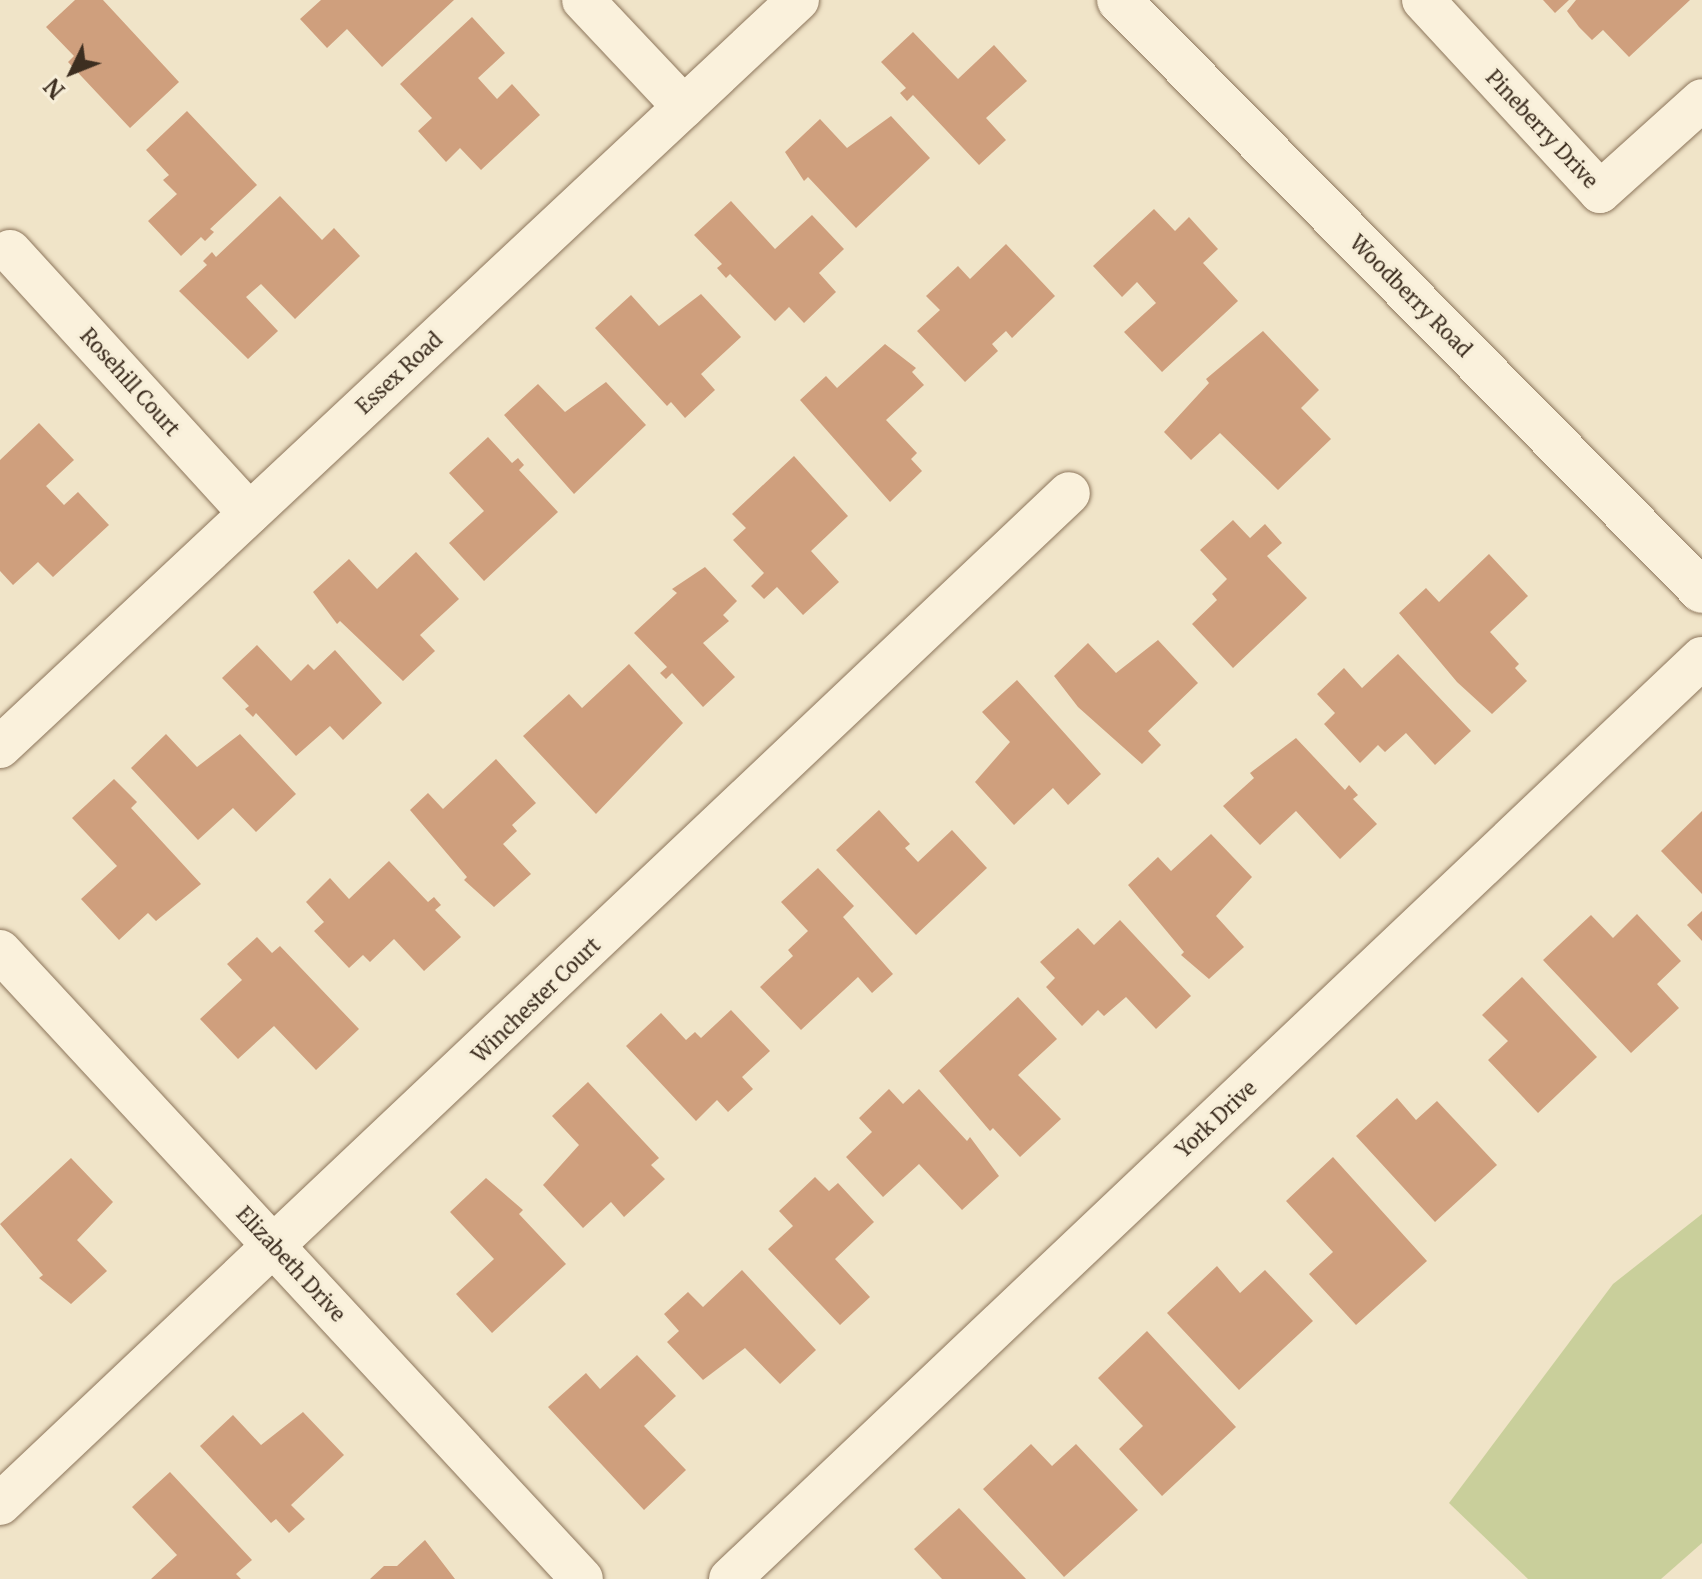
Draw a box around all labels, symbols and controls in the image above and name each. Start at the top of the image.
north arrow [32,32,112,112]
street label: Pineberry Drive [1481,65,1603,193]
text: N [38,72,71,104]
street label: Woodberry Road [1345,230,1477,362]
street label: Rosehill Court [76,323,184,441]
street label: Essex Road [351,327,447,419]
street label: Winchester Court [467,933,605,1067]
street label: York Drive [1171,1076,1261,1162]
street label: Elizabeth Drive [232,1202,350,1326]

